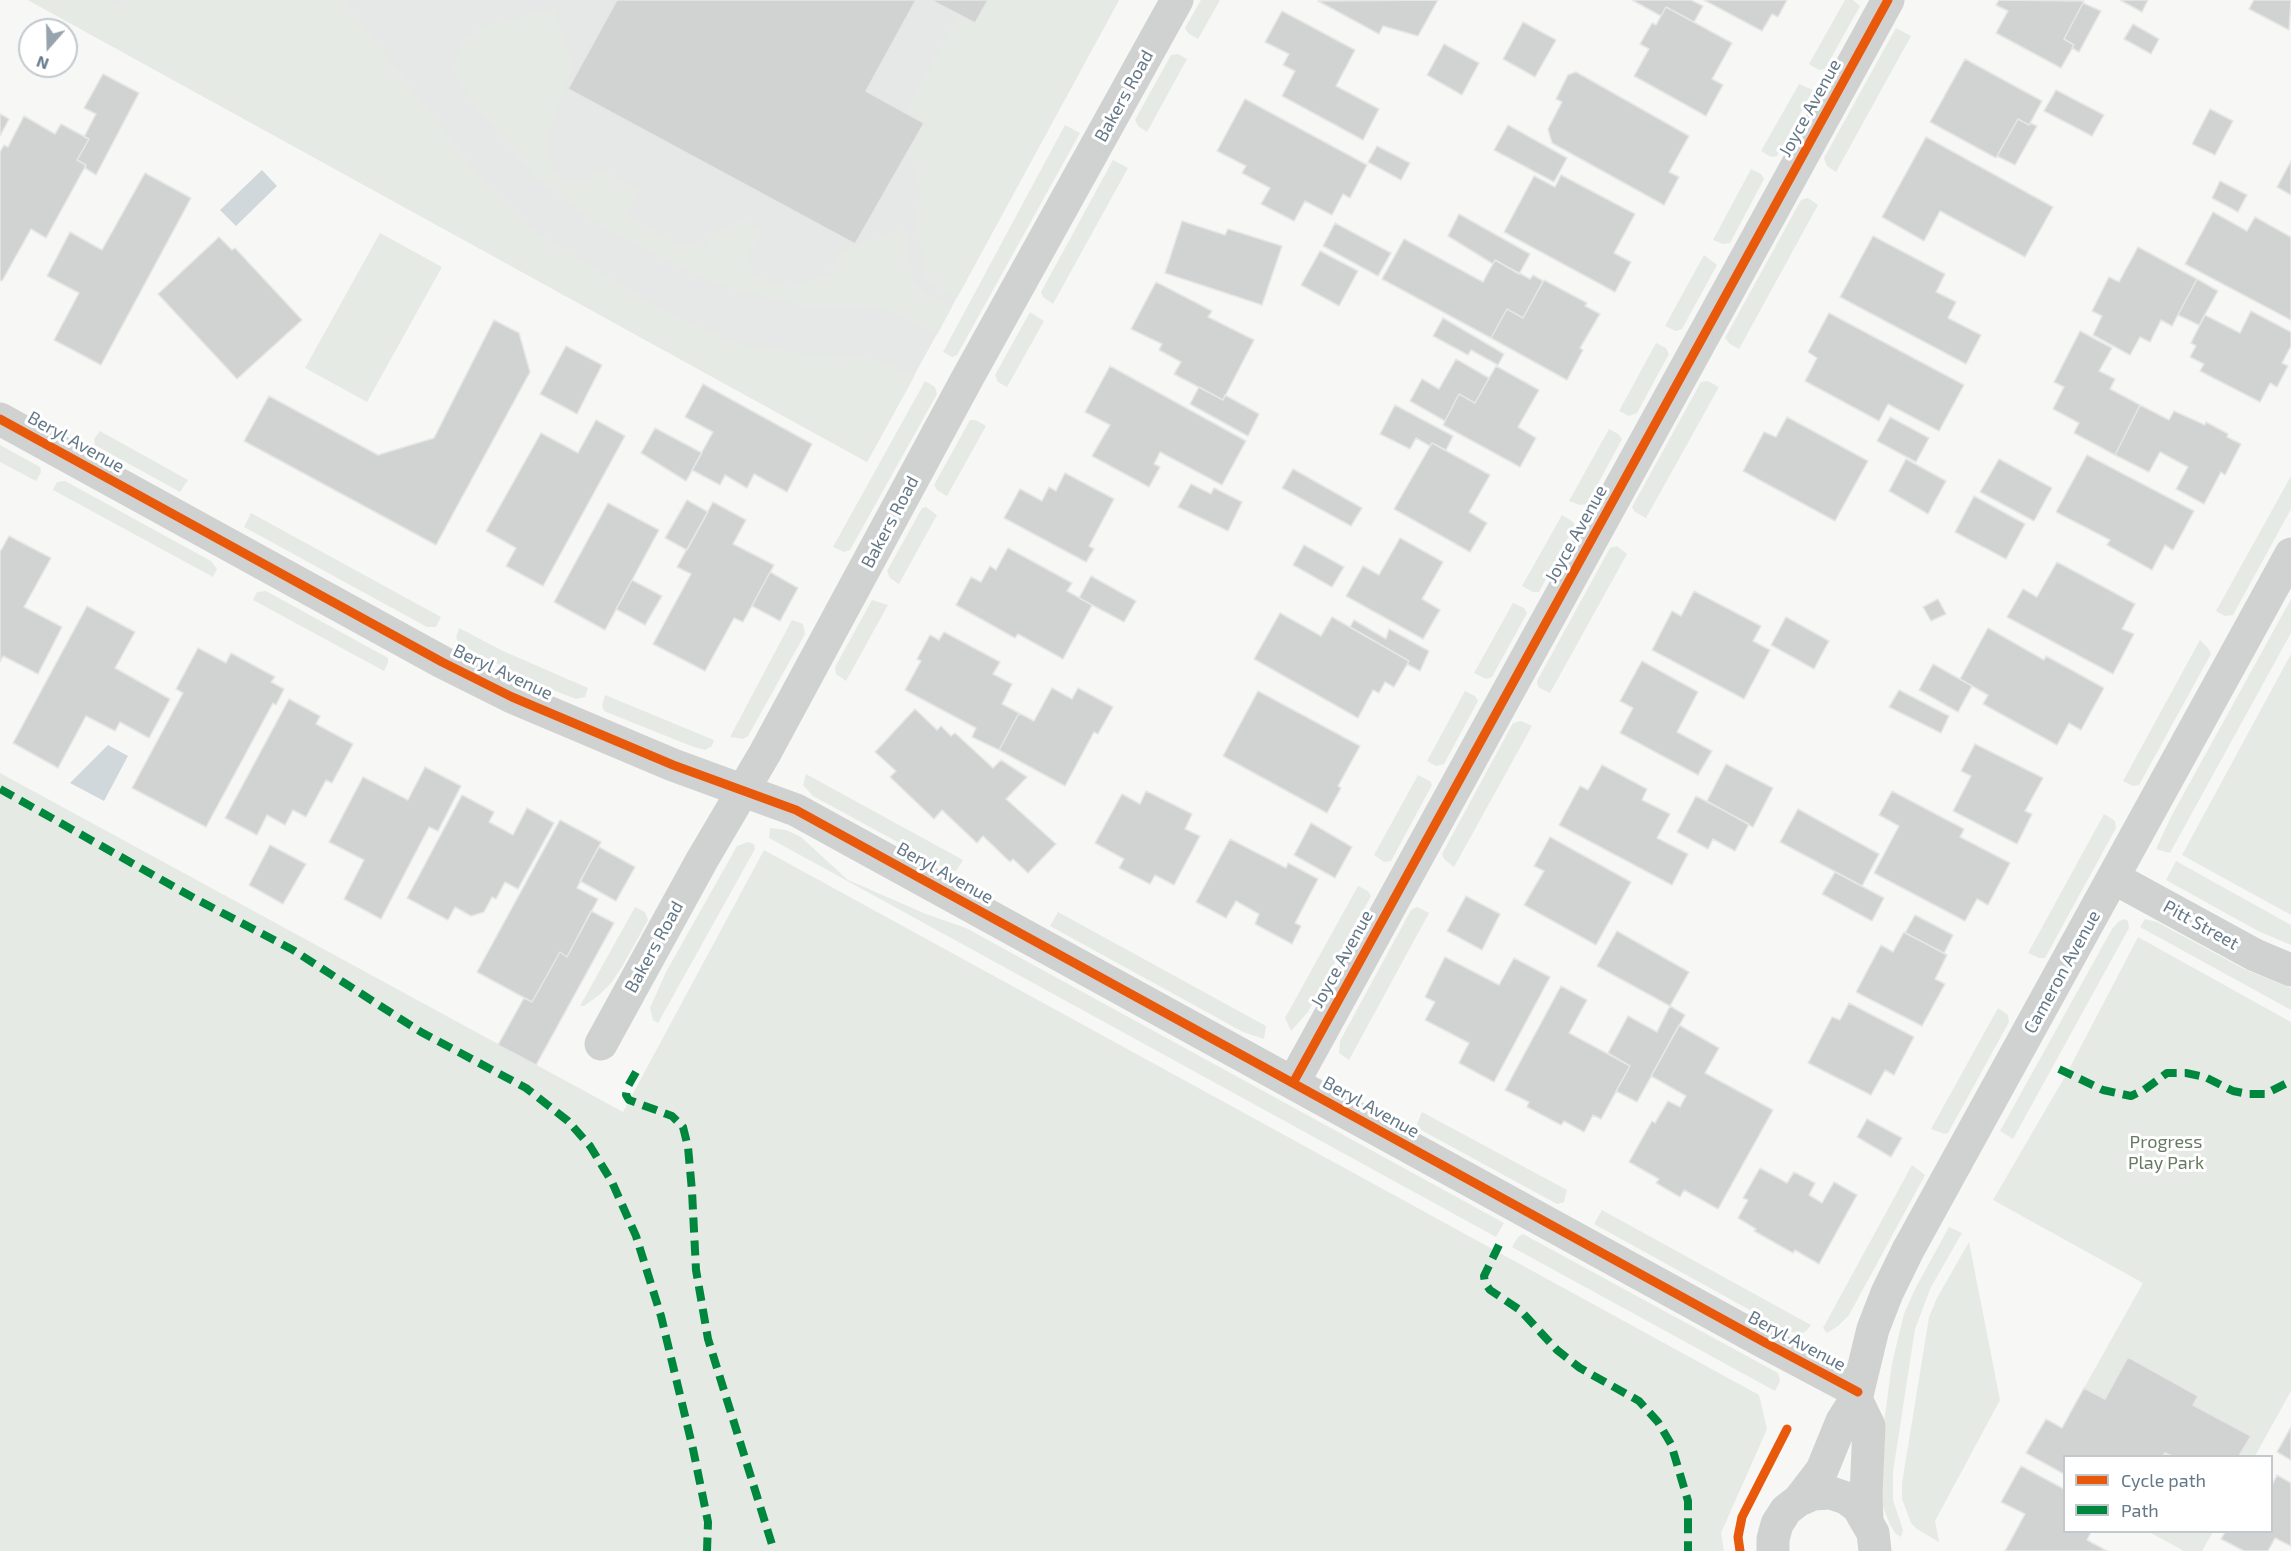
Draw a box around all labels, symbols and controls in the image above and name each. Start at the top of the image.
north arrow [18,18,78,78]
street label: Bakers Road [1090,46,1158,146]
text: N [34,53,51,74]
street label: Joyce Avenue [1774,55,1846,161]
street label: Beryl Avenue [24,407,128,477]
street label: Bakers Road [857,472,923,572]
street label: Joyce Avenue [1540,481,1612,587]
street label: Beryl Avenue [450,640,556,704]
street label: Beryl Avenue [893,838,997,908]
street label: Pitt Street [2160,895,2242,955]
street label: Bakers Road [620,897,688,997]
street label: Joyce Avenue [1306,906,1378,1012]
street label: Cameron Avenue [2019,907,2105,1037]
street label: Beryl Avenue [1319,1072,1423,1142]
park label: Progress Play Park [2128,1131,2204,1174]
street label: Beryl Avenue [1745,1306,1849,1376]
legend [2063,1455,2273,1533]
text: Cycle path [2121,1469,2206,1491]
text: Path [2121,1499,2159,1521]

